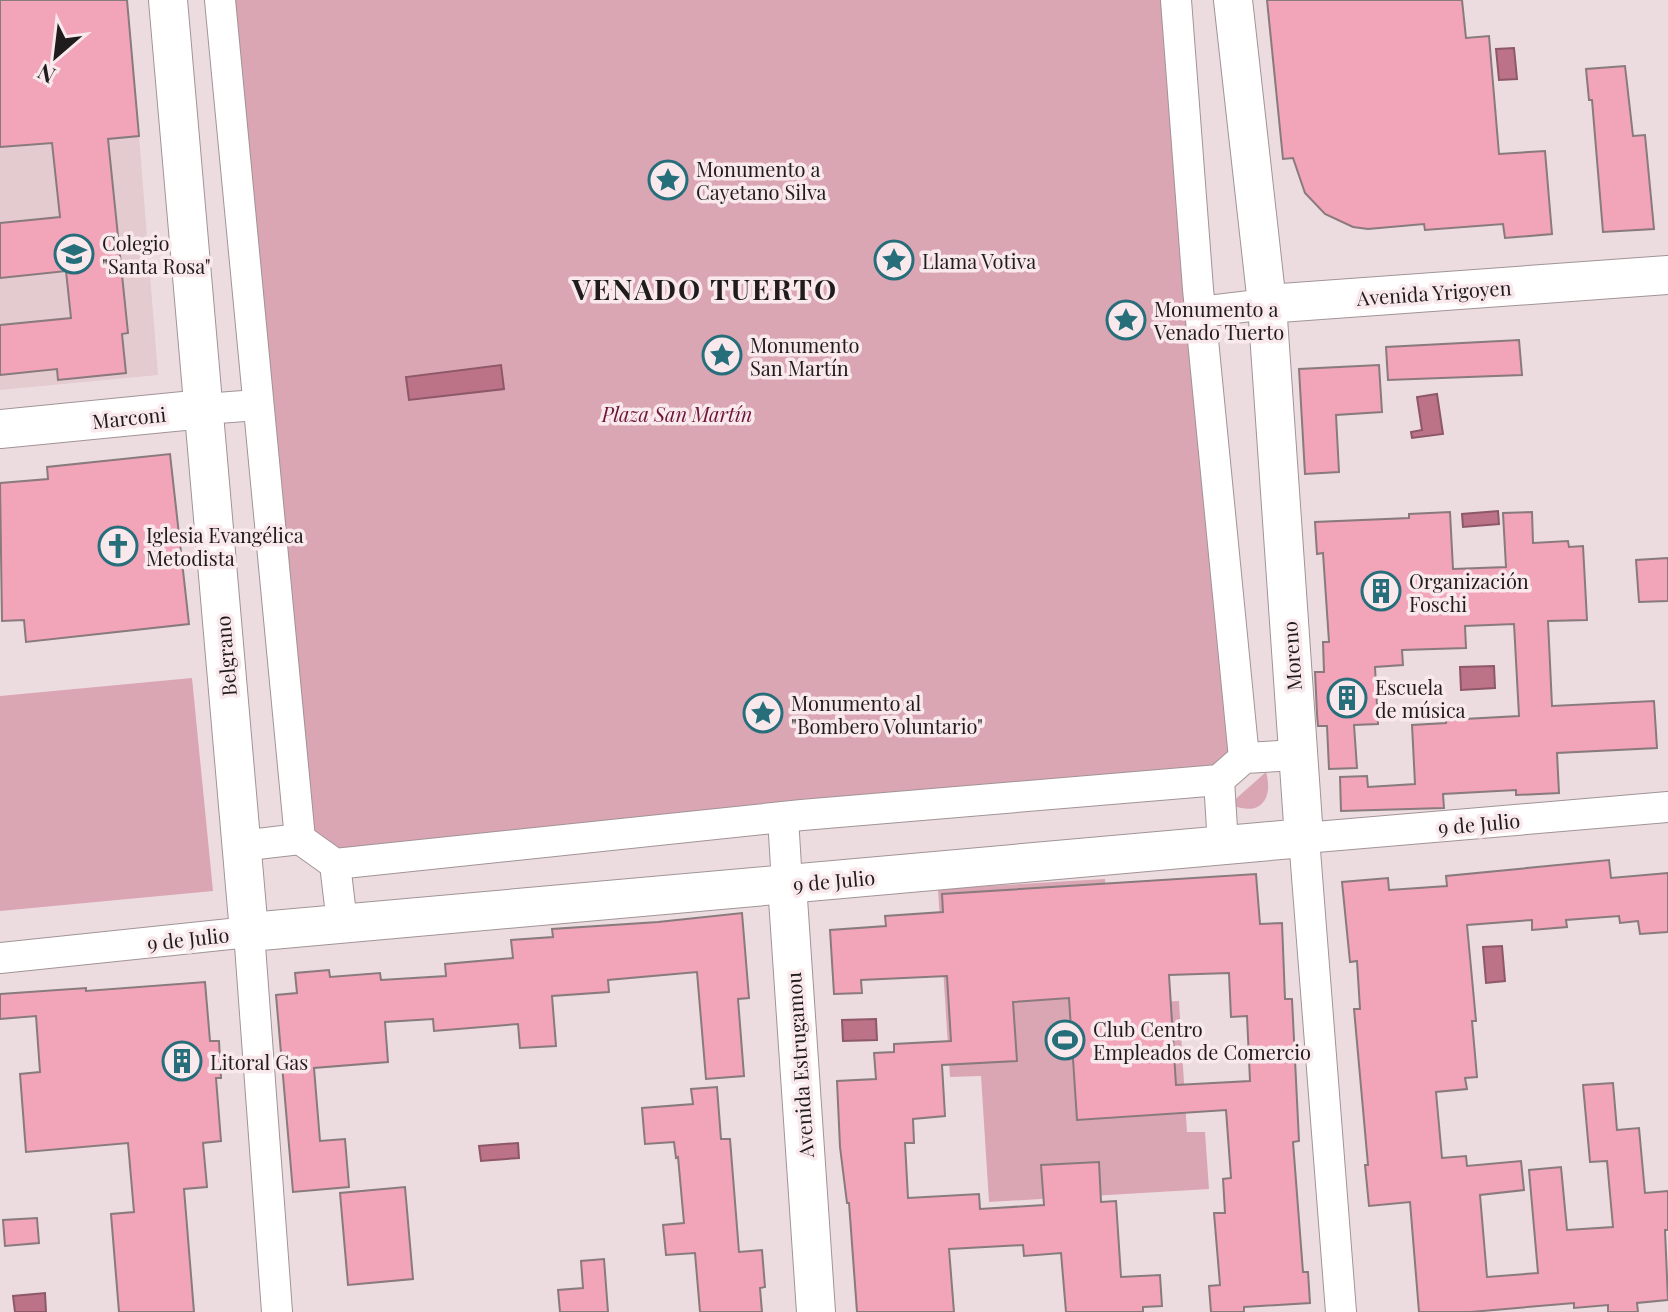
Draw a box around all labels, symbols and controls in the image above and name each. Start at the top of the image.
north arrow [16,16,96,96]
text: N [32,58,60,92]
place label: Monumento a Cayetano Silva [696,155,827,205]
place icon: Monumento a Cayetano Silva [647,159,689,201]
place label: Colegio "Santa Rosa" [102,229,211,279]
school or university icon: Colegio "Santa Rosa" [53,233,95,275]
place icon: Llama Votiva [873,239,915,281]
place label: Llama Votiva [922,247,1036,274]
district label: VENADO TUERTO [571,270,838,307]
street label: Avenida Yrigoyen [1355,273,1512,311]
place label: Monumento a Venado Tuerto [1153,295,1284,345]
place icon: Monumento a Venado Tuerto [1105,299,1147,341]
place label: Monumento San Martín [750,331,859,381]
place icon: Monumento San Martín [701,334,743,376]
street label: Marconi [91,400,167,434]
park label: Plaza San Martín [601,400,752,427]
place label: Iglesia Evangélica Metodista [146,521,304,571]
church icon: Iglesia Evangélica Metodista [97,525,139,567]
place label: Organización Foschi [1409,567,1529,617]
building icon: Organización Foschi [1360,570,1402,612]
street label: Belgrano [208,615,242,697]
street label: Moreno [1275,620,1307,692]
place label: Escuela de música [1375,673,1466,723]
building icon: Escuela de música [1326,677,1368,719]
place label: Monumento al "Bombero Voluntario" [791,689,983,739]
place icon: Monumento al "Bombero Voluntario" [742,692,784,734]
street label: 9 de Julio [1437,806,1521,840]
street label: 9 de Julio [792,863,876,897]
street label: 9 de Julio [146,920,230,956]
street label: Avenida Estrugamou [779,971,819,1160]
place label: Club Centro Empleados de Comercio [1093,1015,1311,1065]
sports icon: Club Centro Empleados de Comercio [1044,1019,1086,1061]
building icon: Litoral Gas [161,1040,203,1082]
place label: Litoral Gas [210,1048,308,1075]

